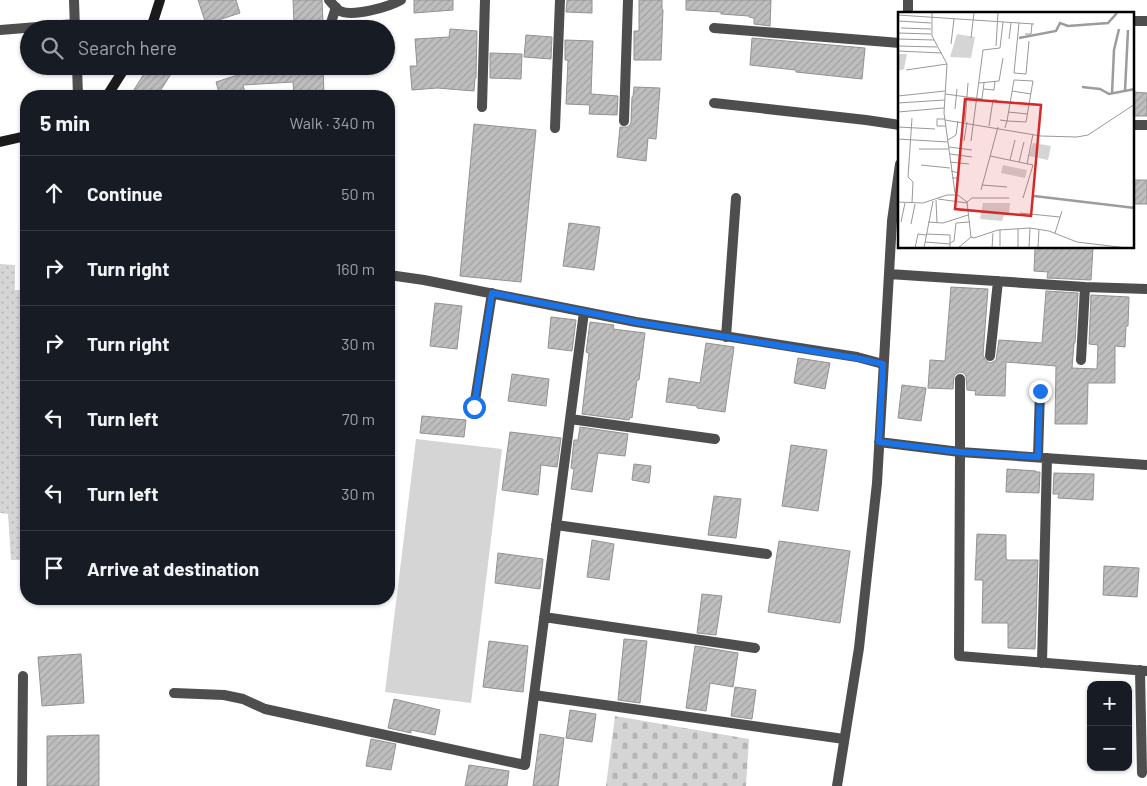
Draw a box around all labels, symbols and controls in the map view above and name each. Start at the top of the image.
inset map [898,12,1134,249]
search box [20,20,395,75]
icon: search [38,34,66,62]
text: Search here [78,36,177,59]
text: 5 min [40,110,90,135]
text: Walk · 340 m [290,113,375,132]
icon: ahead [40,179,68,207]
text: Continue [87,182,163,205]
text: 50 m [341,184,375,203]
icon: right [40,254,68,282]
text: Turn right [87,257,169,280]
text: 160 m [336,259,375,278]
icon: right [40,329,68,357]
text: Turn right [87,332,169,355]
text: 30 m [341,334,375,353]
route end [1029,380,1052,403]
route start [463,396,486,419]
icon: left [40,404,68,432]
text: Turn left [87,407,158,430]
text: 70 m [342,409,375,428]
icon: left [40,479,68,507]
text: Turn left [87,482,158,505]
text: 30 m [341,484,375,503]
icon: arrive [40,554,68,582]
text: Arrive at destination [87,557,259,580]
map controls [1087,681,1132,771]
button: + [1087,681,1132,726]
button: − [1087,726,1132,771]

